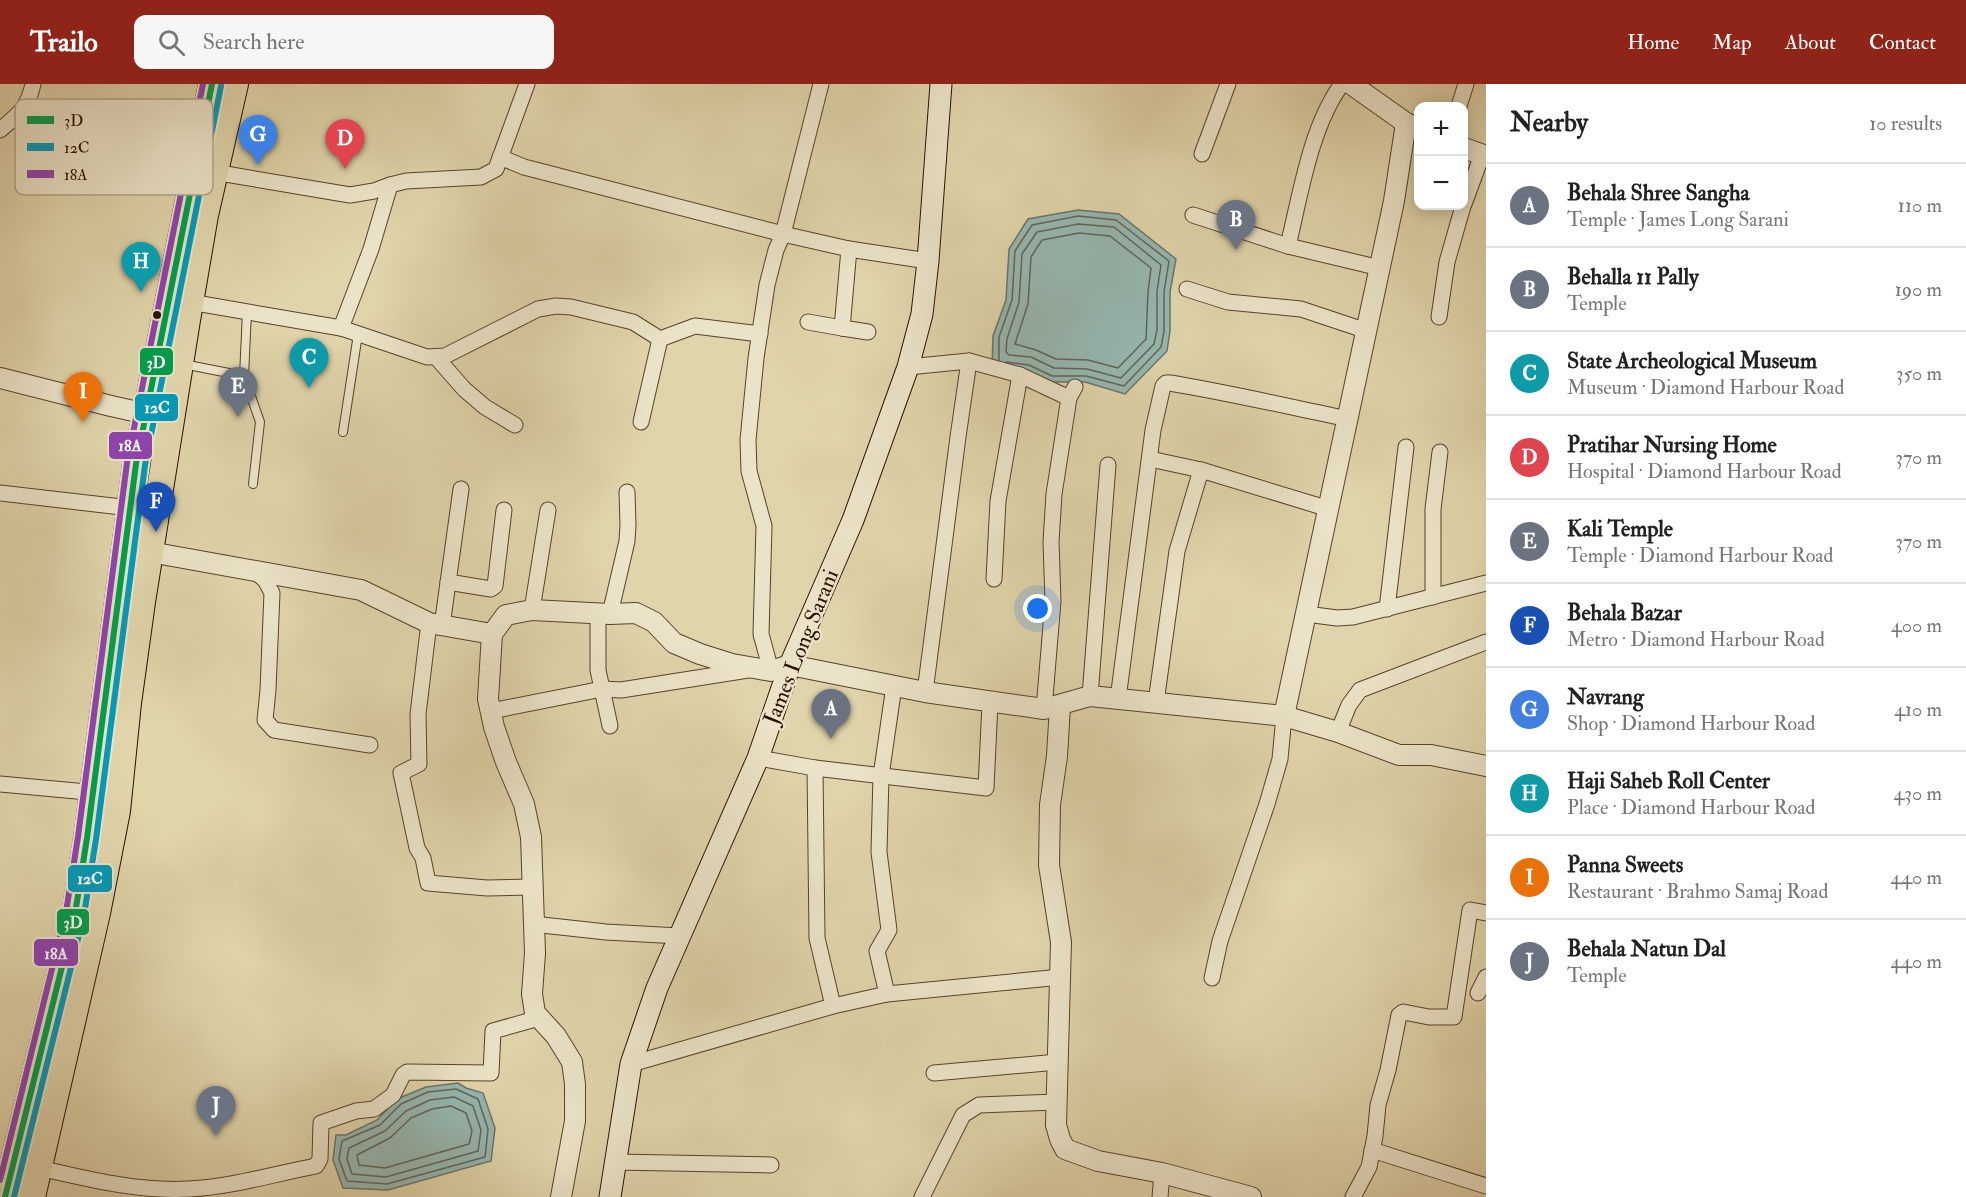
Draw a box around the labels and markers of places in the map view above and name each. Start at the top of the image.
pin: G [238,116,278,165]
pin: D [326,120,364,169]
pin: B [1216,200,1256,250]
pin: H [122,242,160,292]
unlabelled marker [151,309,163,321]
pin: C [290,338,328,388]
pin: E [218,368,258,417]
pin: I [64,372,103,422]
pin: F [136,482,176,532]
pin: A [812,690,850,739]
pin: J [196,1086,236,1136]

